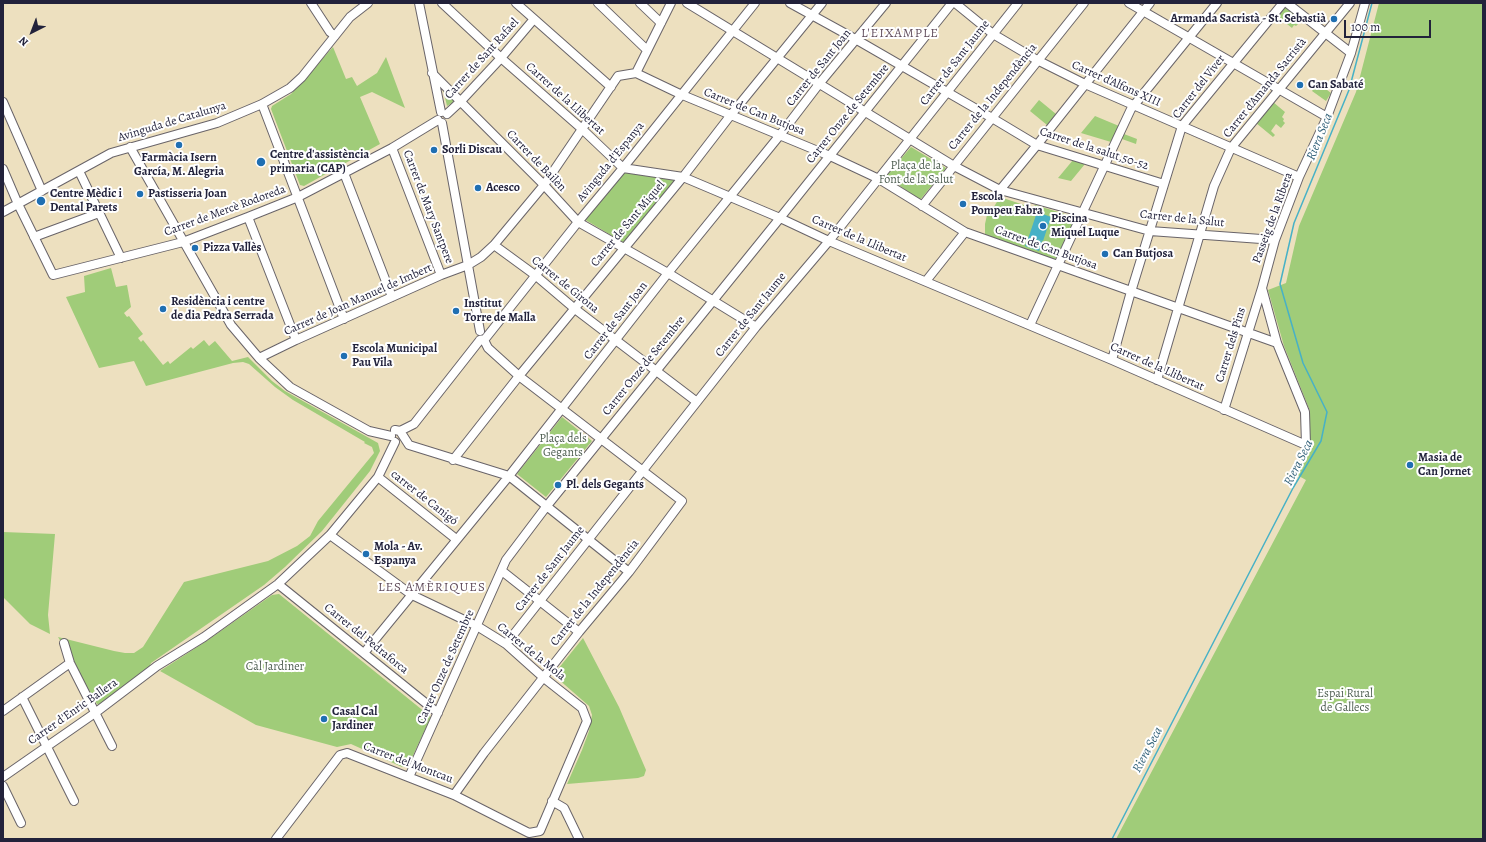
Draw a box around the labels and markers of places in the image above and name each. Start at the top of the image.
place label: Armanda Sacristà - St. Sebastià [1170,12,1326,26]
marker: Armanda Sacristà - St. Sebastià [1329,14,1339,24]
place label: Can Sabaté [1308,78,1364,92]
marker: Can Sabaté [1295,80,1305,90]
marker: Farmàcia Isern García, M. Alegria [174,140,184,150]
place label: Sorli Discau [442,143,502,157]
marker: Sorli Discau [429,145,439,155]
place label: Centre d'assistència primaria (CAP) [270,148,369,176]
place label: Farmàcia Isern García, M. Alegria [134,151,224,179]
marker: Centre d'assistència primaria (CAP) [255,156,267,168]
place label: Acesco [486,181,520,195]
marker: Acesco [473,183,483,193]
place label: Centre Mèdic i Dental Parets [50,187,122,215]
place label: Pastisseria Joan [148,187,227,201]
marker: Pastisseria Joan [135,189,145,199]
place label: Escola Pompeu Fabra [971,190,1043,218]
marker: Centre Mèdic i Dental Parets [35,195,47,207]
marker: Escola Pompeu Fabra [958,199,968,209]
place label: Piscina Miquel Luque [1051,212,1119,240]
marker: Piscina Miquel Luque [1038,221,1048,231]
place label: Pizza Vallès [203,241,261,255]
marker: Pizza Vallès [190,243,200,253]
place label: Can Butjosa [1113,247,1173,261]
marker: Can Butjosa [1100,249,1110,259]
place label: Residència i centre de dia Pedra Serrada [171,295,274,323]
place label: Institut Torre de Malla [464,297,536,325]
marker: Residència i centre de dia Pedra Serrada [158,304,168,314]
marker: Institut Torre de Malla [451,306,461,316]
place label: Escola Municipal Pau Vila [352,342,437,370]
marker: Escola Municipal Pau Vila [339,351,349,361]
place label: Masia de Can Jornet [1418,451,1471,479]
marker: Masia de Can Jornet [1405,460,1415,470]
place label: Pl. dels Gegants [566,478,644,492]
marker: Pl. dels Gegants [553,480,563,490]
place label: Mola - Av. Espanya [374,540,423,568]
marker: Mola - Av. Espanya [361,549,371,559]
place label: Casal Cal Jardiner [332,705,377,733]
marker: Casal Cal Jardiner [319,714,329,724]

